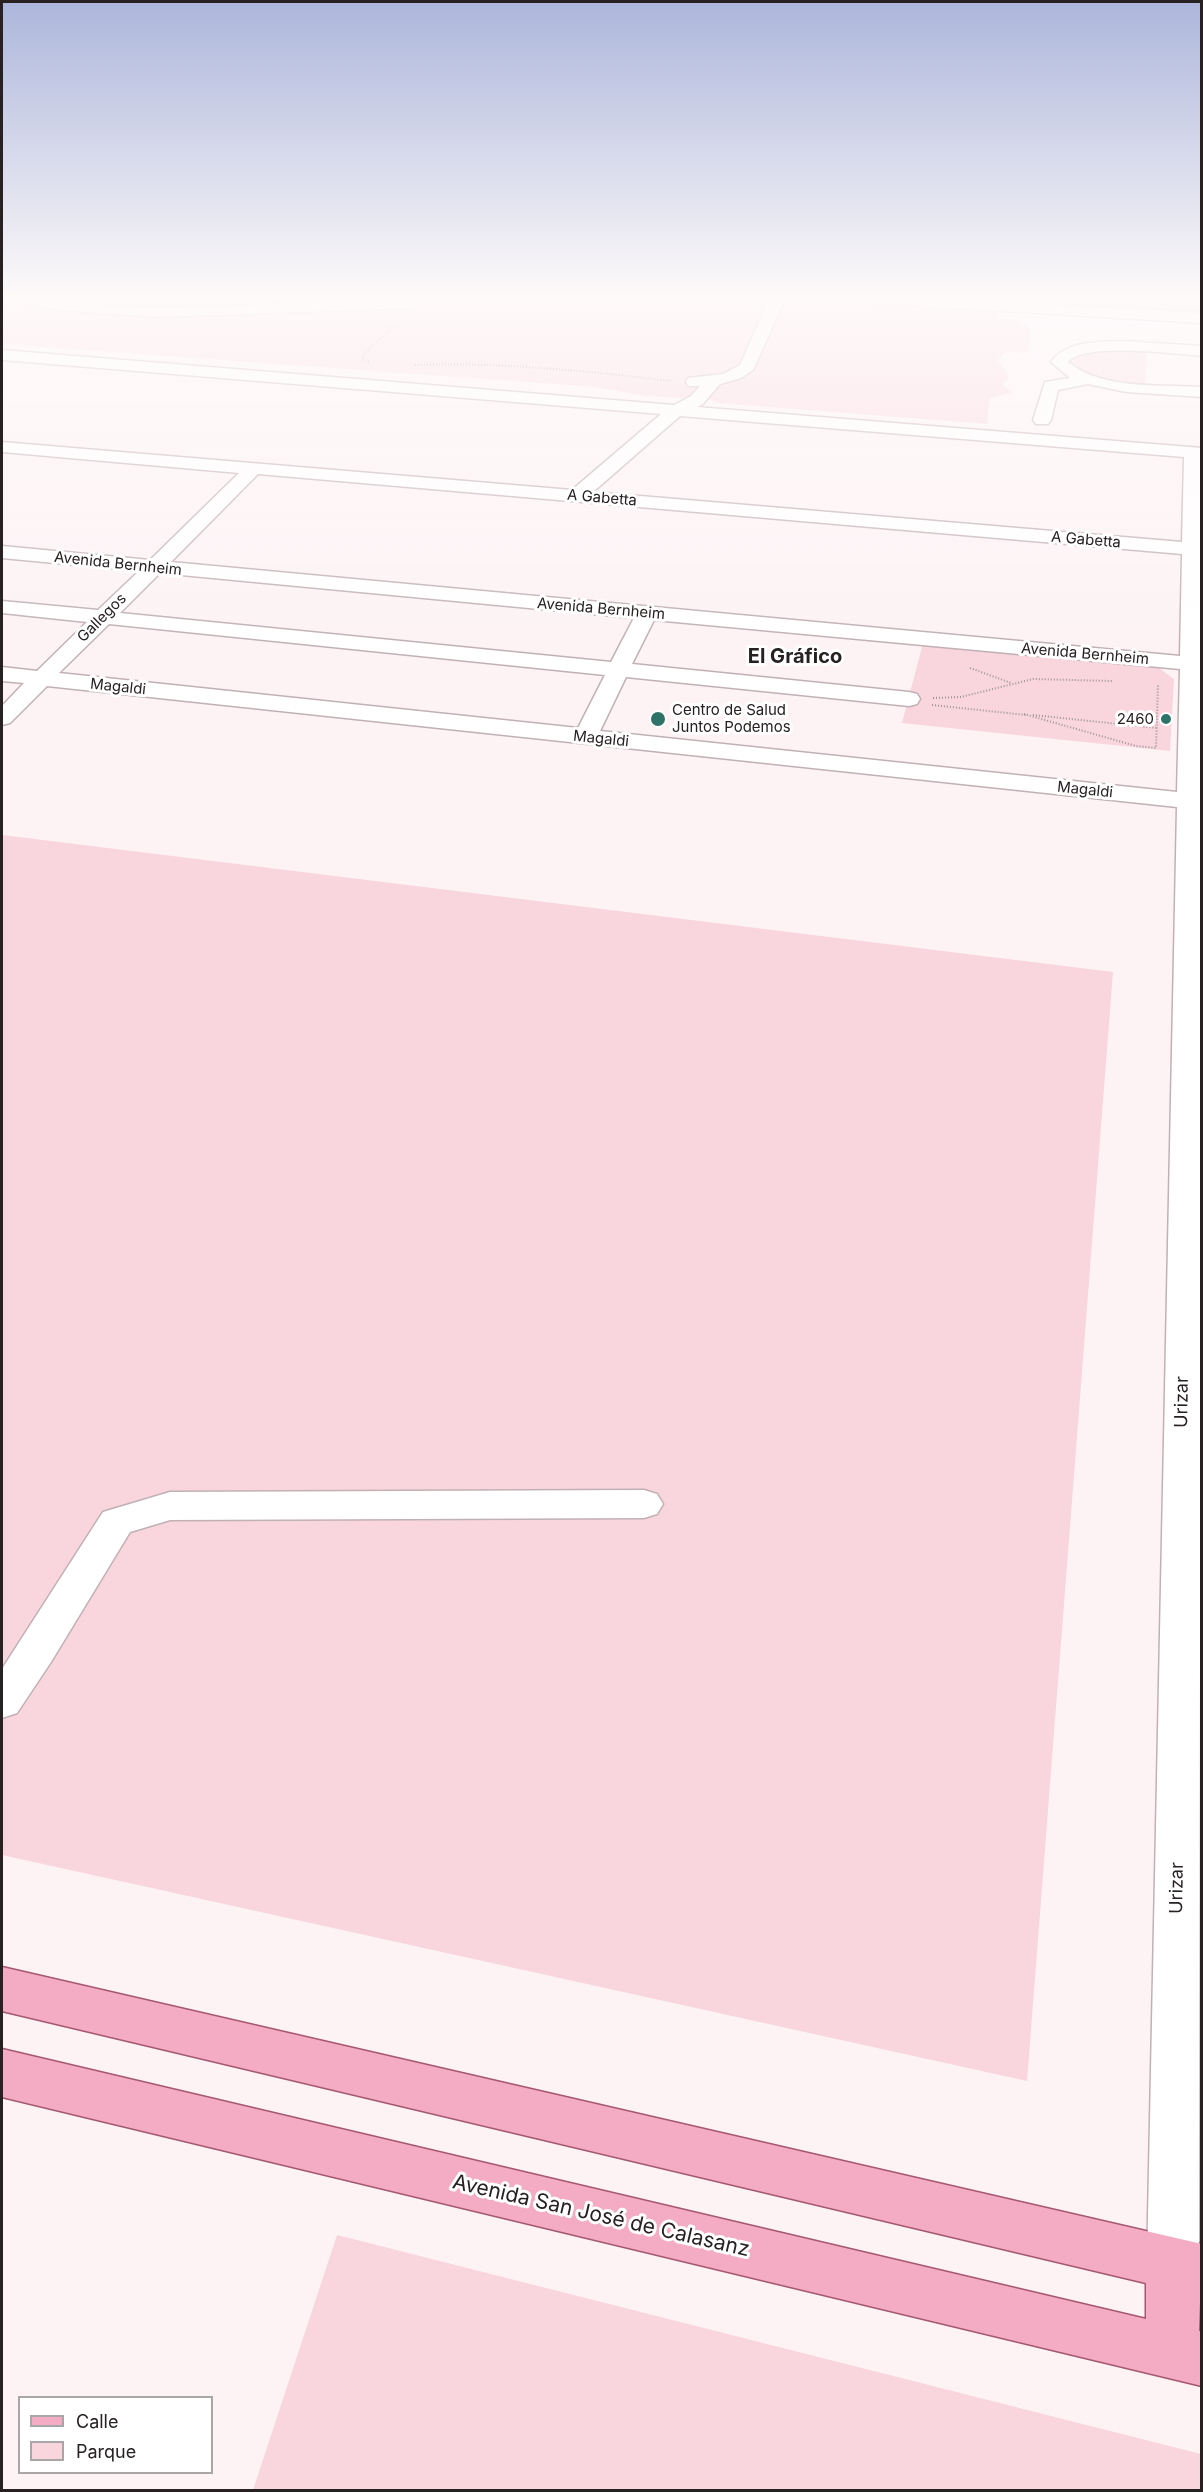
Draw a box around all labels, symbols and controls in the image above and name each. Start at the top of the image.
street label: A Gabetta [566,486,638,510]
street label: A Gabetta [1050,528,1122,552]
street label: Avenida Bernheim [53,548,183,580]
street label: Gallegos [74,590,130,646]
street label: Avenida Bernheim [536,594,666,624]
street label: Avenida Bernheim [1020,639,1150,669]
district label: El Gráfico [748,645,842,669]
street label: Magaldi [89,675,147,699]
place label: Centro de Salud Juntos Podemos [672,701,791,736]
marker: Centro de Salud Juntos Podemos [649,710,667,728]
place label: 2460 [1117,710,1154,728]
marker: 2460 [1159,712,1173,726]
street label: Magaldi [572,727,630,751]
street label: Magaldi [1056,778,1114,802]
street label: Urizar [1171,1376,1193,1428]
street label: Urizar [1166,1862,1188,1914]
street label: Avenida San José de Calasanz [450,2170,752,2262]
legend [18,2396,213,2474]
text: Calle [76,2411,118,2432]
text: Parque [76,2441,136,2462]

